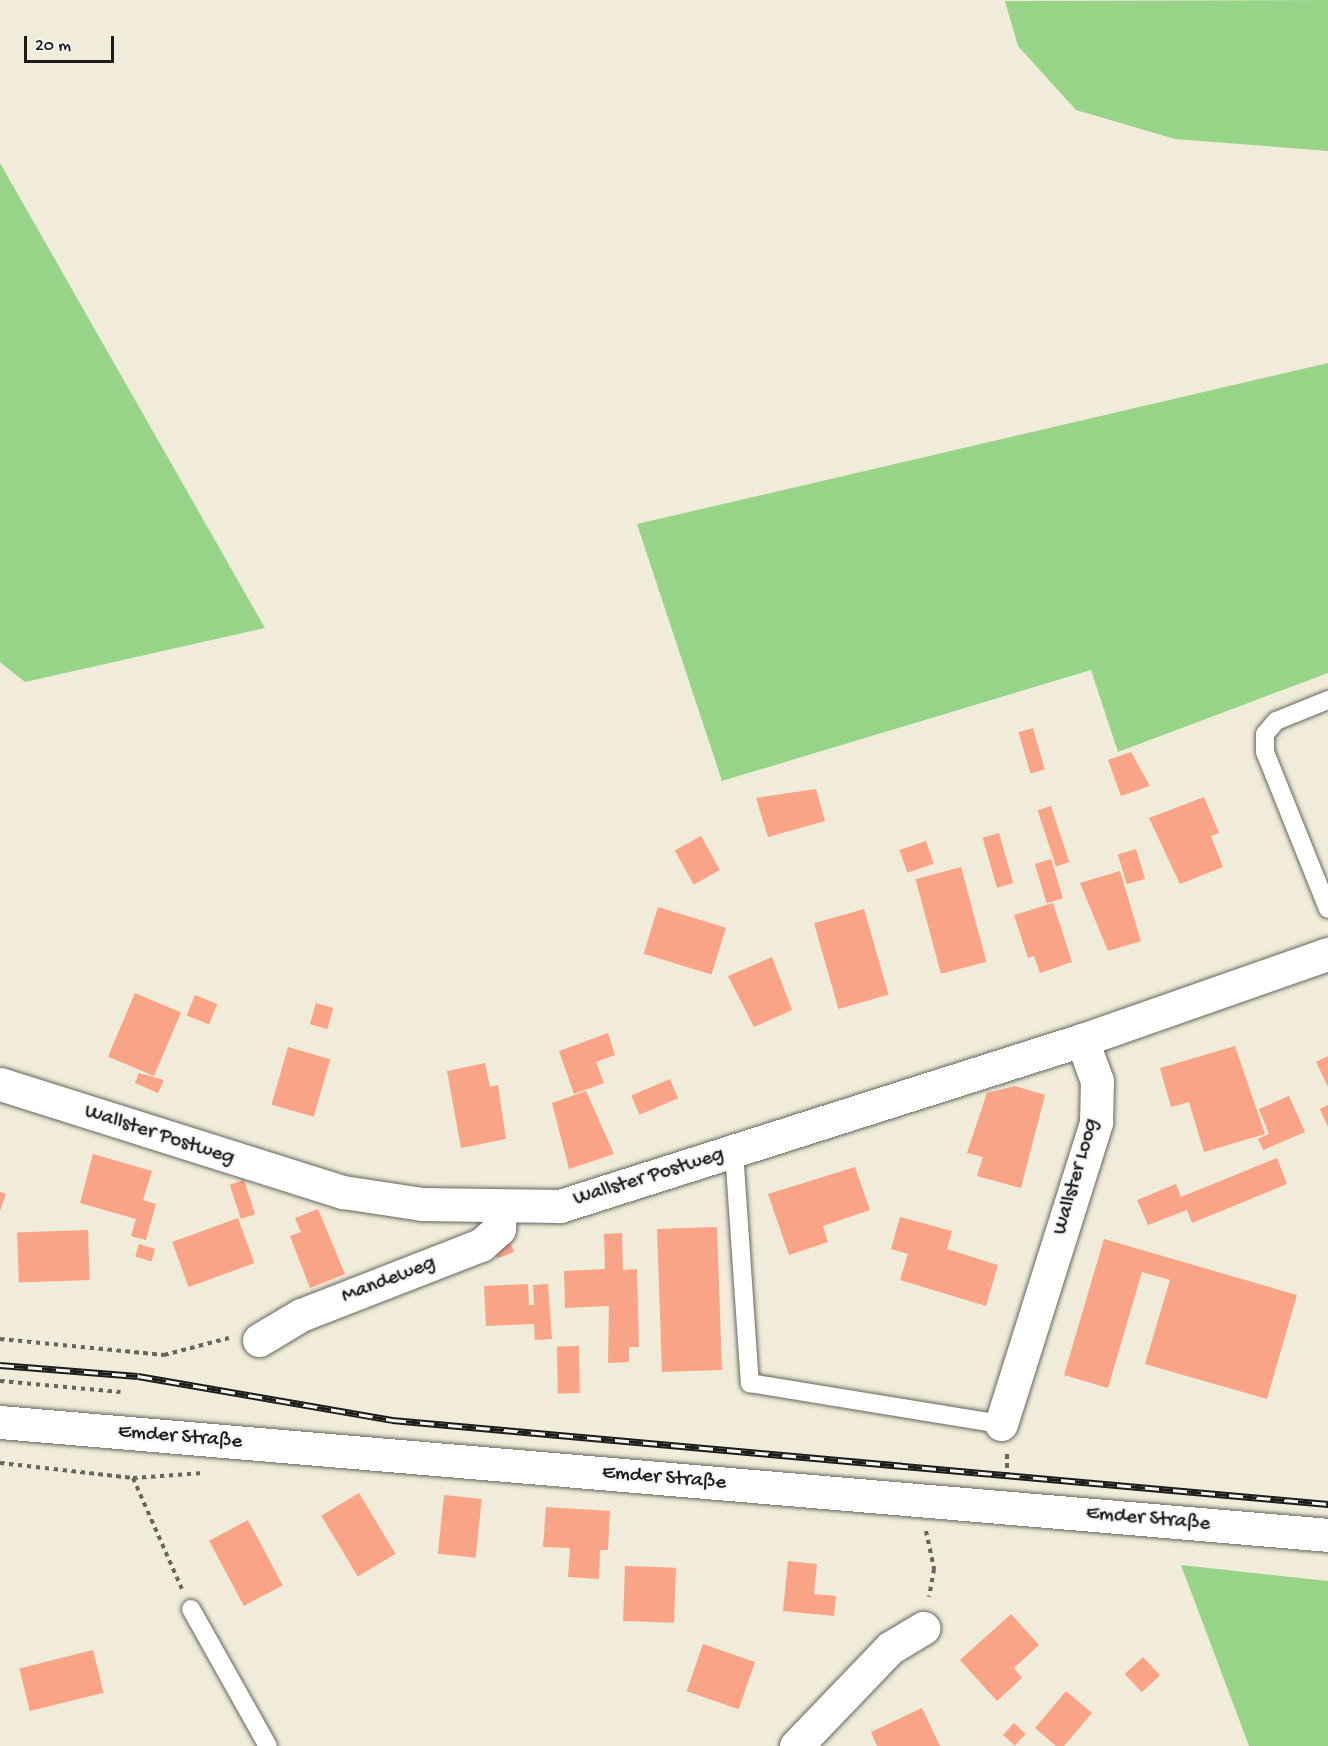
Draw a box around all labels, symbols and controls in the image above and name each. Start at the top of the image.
scale bar [27,24,117,62]
text: 20 m [35,36,71,57]
street label: Wallster Postweg [81,1100,237,1172]
street label: Wallster Loog [1048,1116,1106,1238]
street label: Wallster Postweg [571,1143,727,1213]
street label: Mandeweg [339,1252,439,1310]
street label: Emder Straße [117,1420,243,1456]
street label: Emder Straße [601,1461,727,1497]
street label: Emder Straße [1085,1502,1211,1538]

